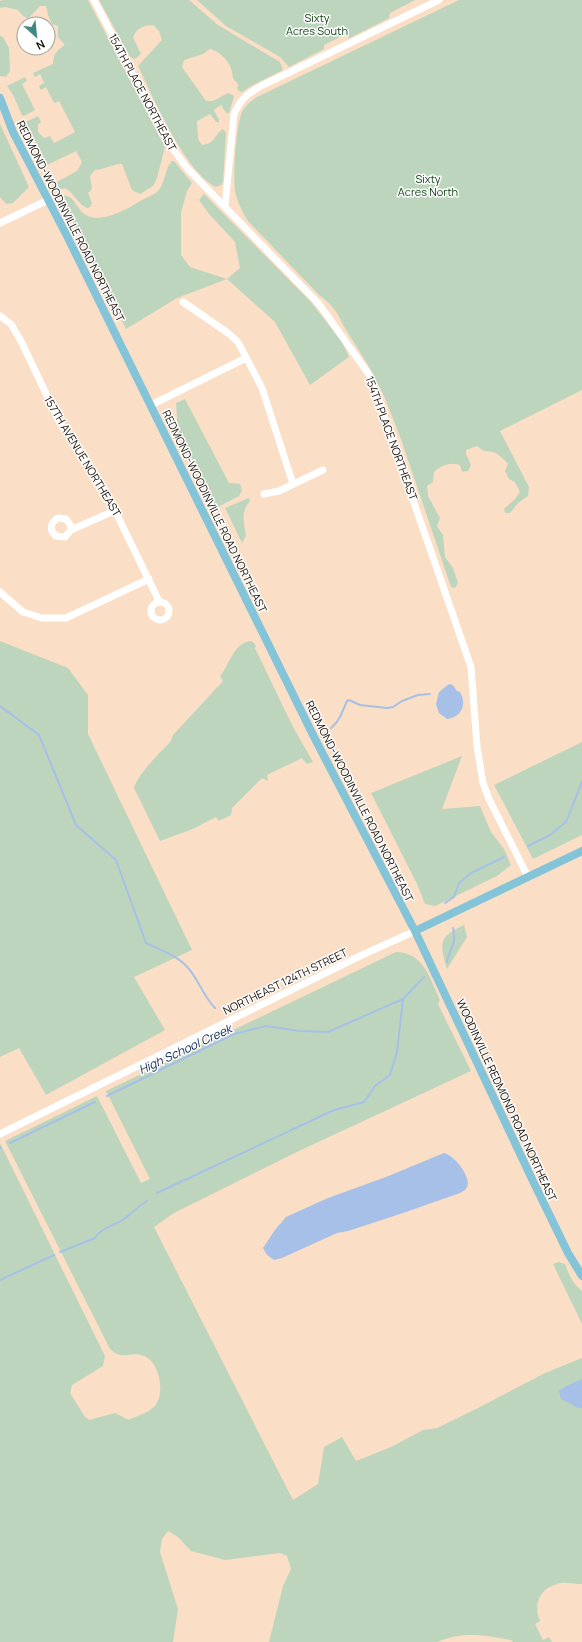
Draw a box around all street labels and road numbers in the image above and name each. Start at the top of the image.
street label: 154TH PLACE NORTHEAST [106,31,181,154]
street label: REDMOND-WOODINVILLE ROAD NORTHEAST [14,118,129,325]
street label: 154TH PLACE NORTHEAST [363,374,422,503]
street label: 157TH AVENUE NORTHEAST [41,393,125,519]
street label: REDMOND-WOODINVILLE ROAD NORTHEAST [159,407,271,615]
street label: REDMOND-WOODINVILLE ROAD NORTHEAST [303,698,418,905]
street label: NORTHEAST 124TH STREET [220,944,350,1018]
street label: WOODINVILLE REDMOND ROAD NORTHEAST [453,996,561,1204]

